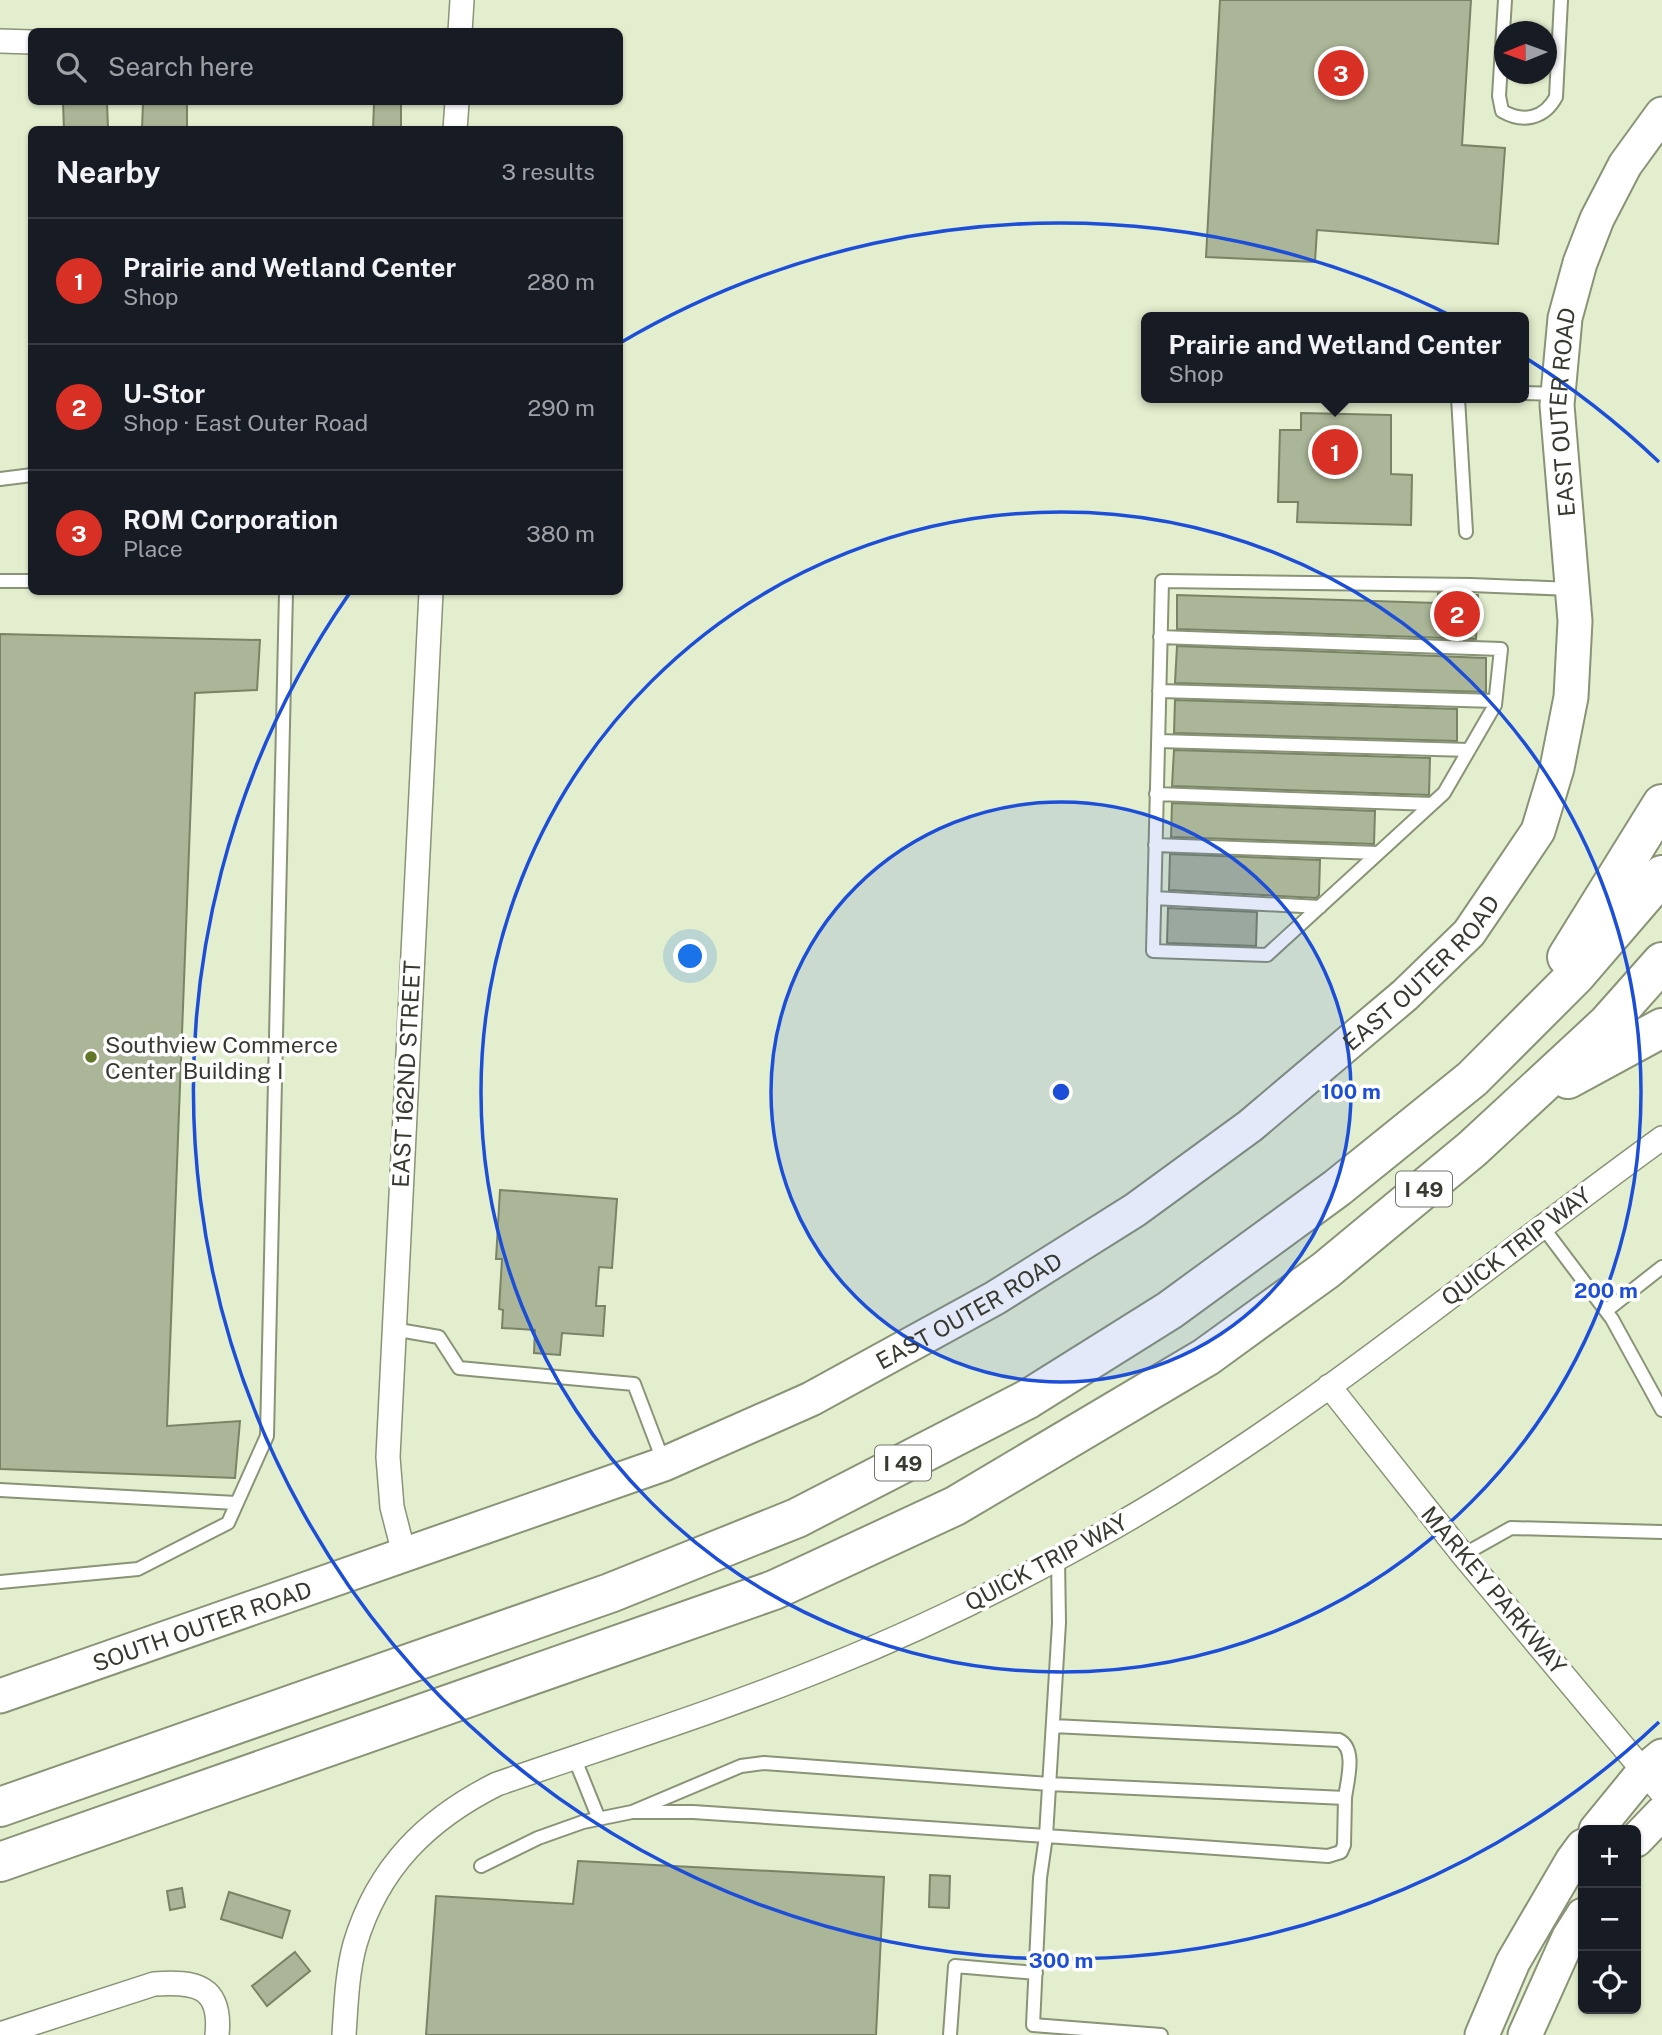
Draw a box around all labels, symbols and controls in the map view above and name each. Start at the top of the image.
north arrow [1494,21,1557,84]
search box [28,28,623,105]
pin: 3 [1318,47,1364,99]
icon: search [52,48,90,86]
text: Search here [108,51,254,82]
text: Nearby [56,154,160,190]
text: 3 results [501,158,595,185]
text: Prairie and Wetland Center [123,252,456,283]
text: 1 [74,268,84,295]
text: 280 m [527,268,595,295]
text: Shop [123,283,178,310]
street label: EAST OUTER ROAD [1543,304,1581,518]
popup [1141,312,1529,403]
text: Prairie and Wetland Center [1168,329,1502,360]
text: Shop [1168,360,1224,387]
text: U-Stor [123,378,205,409]
text: 2 [72,394,86,421]
text: 290 m [528,394,595,421]
text: Shop · East Outer Road [123,409,368,436]
pin: 1 [1312,426,1358,478]
text: ROM Corporation [123,504,338,535]
text: 3 [71,520,87,547]
text: 380 m [526,520,595,547]
text: Place [123,535,183,562]
pin: 2 [1434,588,1480,640]
street label: EAST OUTER ROAD [1337,890,1504,1055]
your location [673,939,707,973]
street label: EAST 162ND STREET [387,959,425,1188]
place label: Southview Commerce Center Building I [105,1031,338,1084]
marker: Southview Commerce Center Building I [83,1049,99,1065]
text: 100 m [1321,1079,1381,1104]
centre of rings [1049,1080,1073,1104]
road number: I 49 [1396,1172,1452,1206]
street label: QUICK TRIP WAY [1436,1181,1596,1311]
street label: EAST OUTER ROAD [871,1246,1067,1374]
text: 200 m [1574,1278,1638,1303]
road number: I 49 [875,1446,931,1480]
street label: MARKEY PARKWAY [1416,1501,1572,1679]
street label: QUICK TRIP WAY [960,1508,1132,1616]
street label: SOUTH OUTER ROAD [89,1575,315,1676]
map controls [1578,1825,1641,2014]
button: + [1578,1825,1641,1888]
button: − [1578,1888,1641,1951]
text: 300 m [1029,1948,1093,1973]
button: locate [1578,1951,1641,2014]

